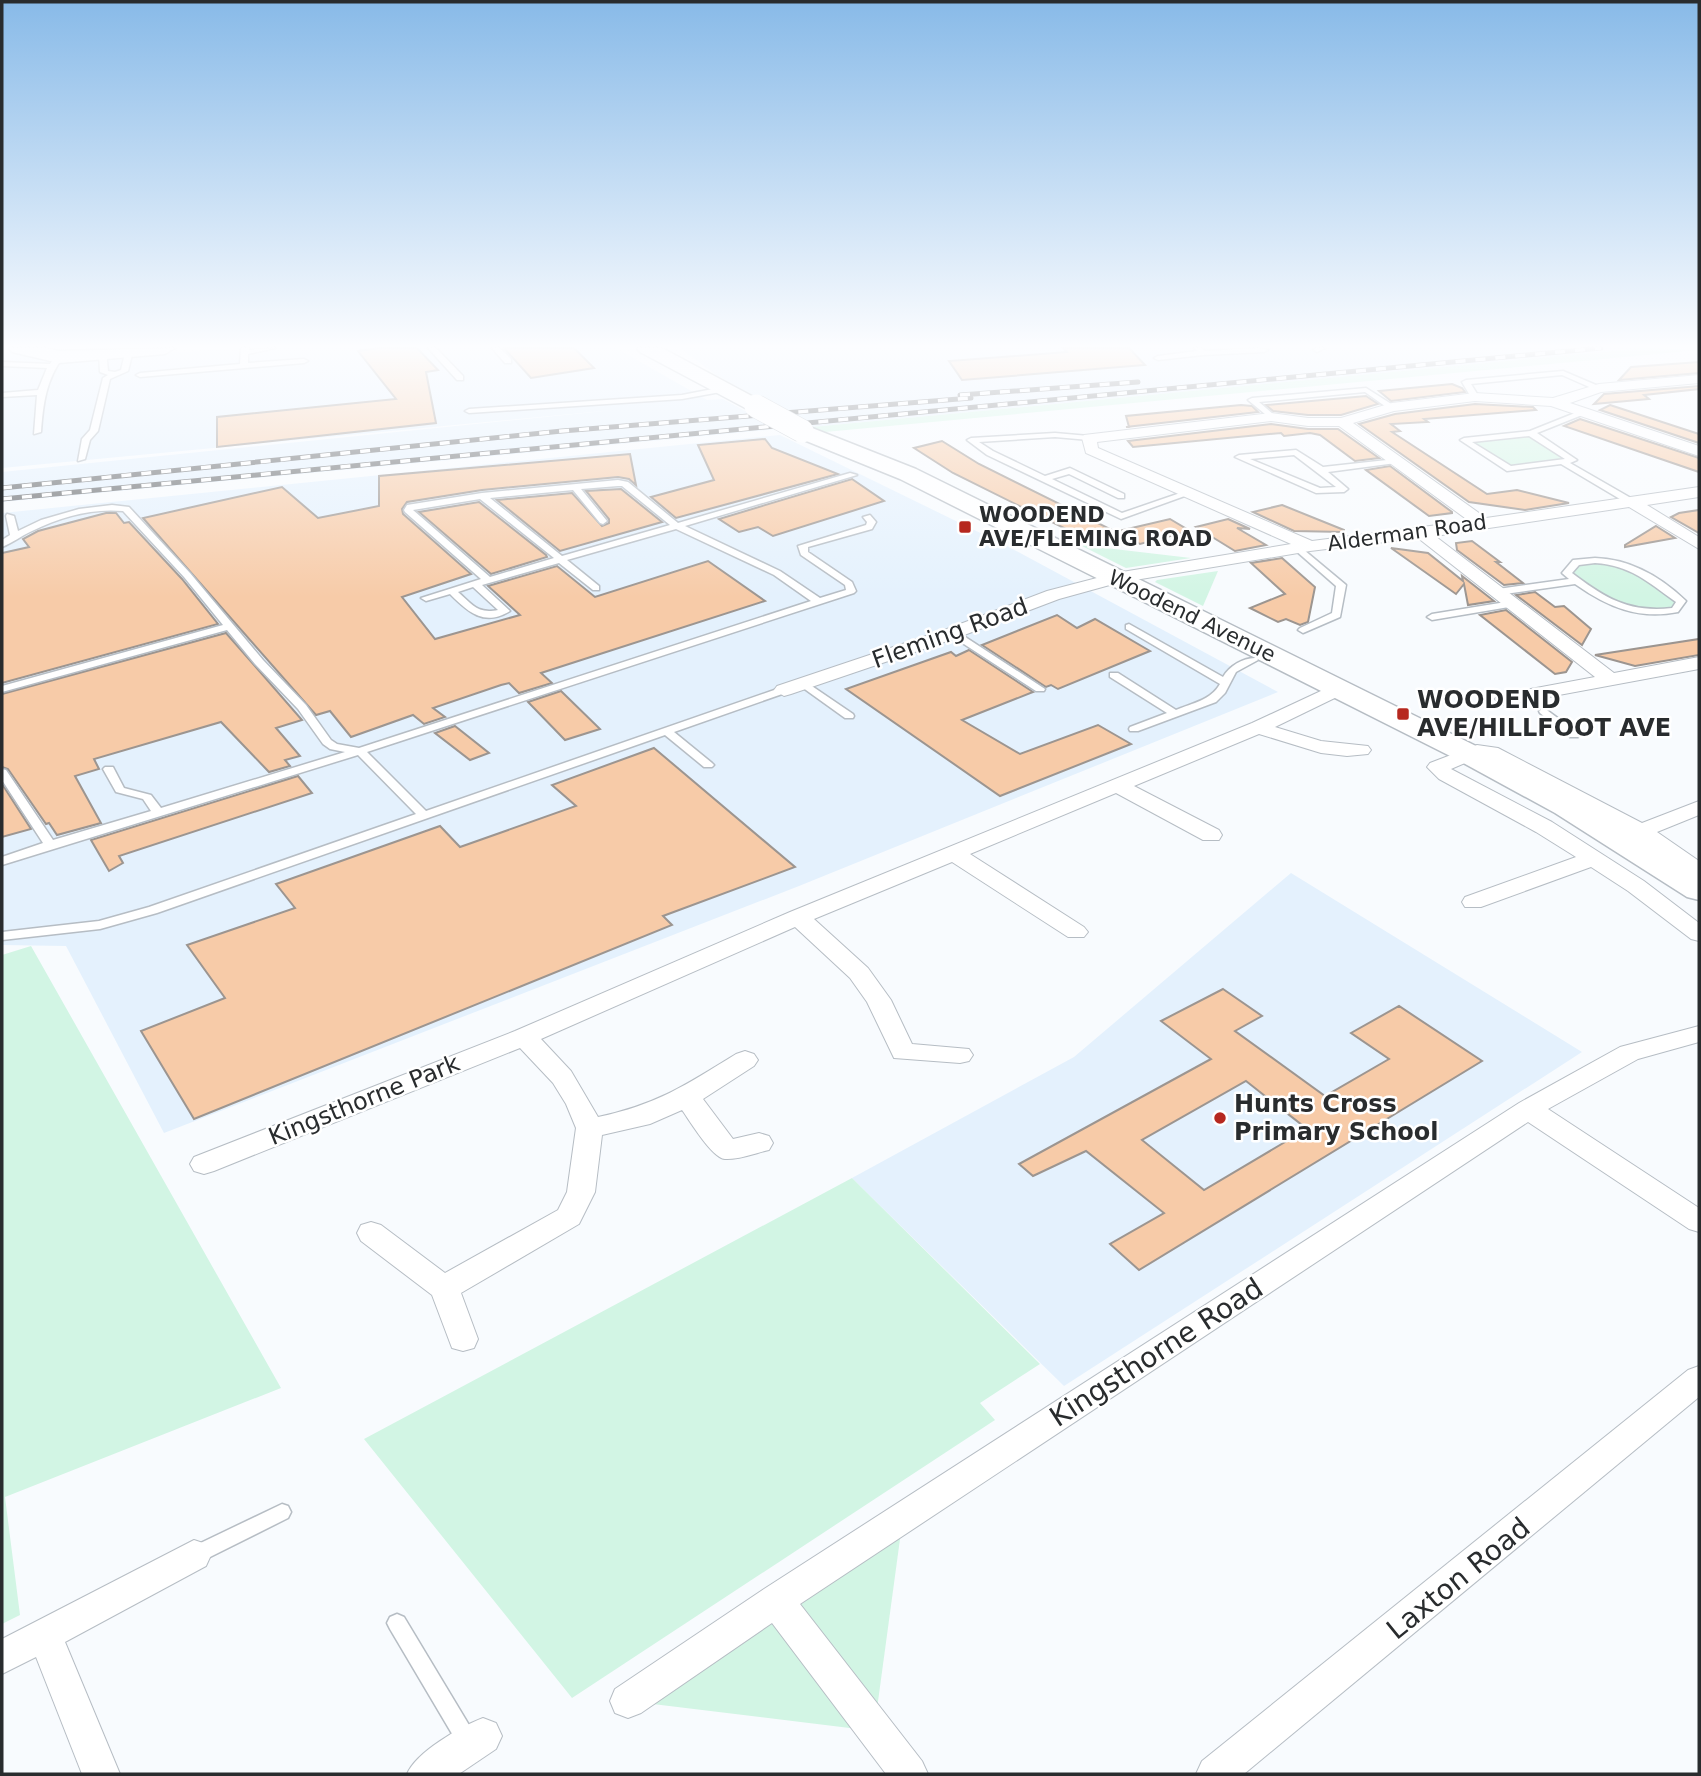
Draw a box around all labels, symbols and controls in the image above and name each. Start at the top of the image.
place label: WOODEND AVE/FLEMING ROAD [979,503,1212,551]
street label: Alderman Road [1326,510,1488,556]
marker: WOODEND AVE/FLEMING ROAD [957,519,973,535]
street label: Woodend Avenue [1105,565,1279,667]
street label: Fleming Road [868,592,1032,674]
place label: WOODEND AVE/HILLFOOT AVE [1417,686,1671,742]
marker: WOODEND AVE/HILLFOOT AVE [1395,706,1411,722]
street label: Kingsthorne Park [264,1049,464,1151]
place label: Hunts Cross Primary School [1234,1090,1439,1146]
marker: Hunts Cross Primary School [1212,1110,1228,1126]
street label: Kingsthorne Road [1044,1271,1269,1434]
street label: Laxton Road [1380,1511,1536,1646]

